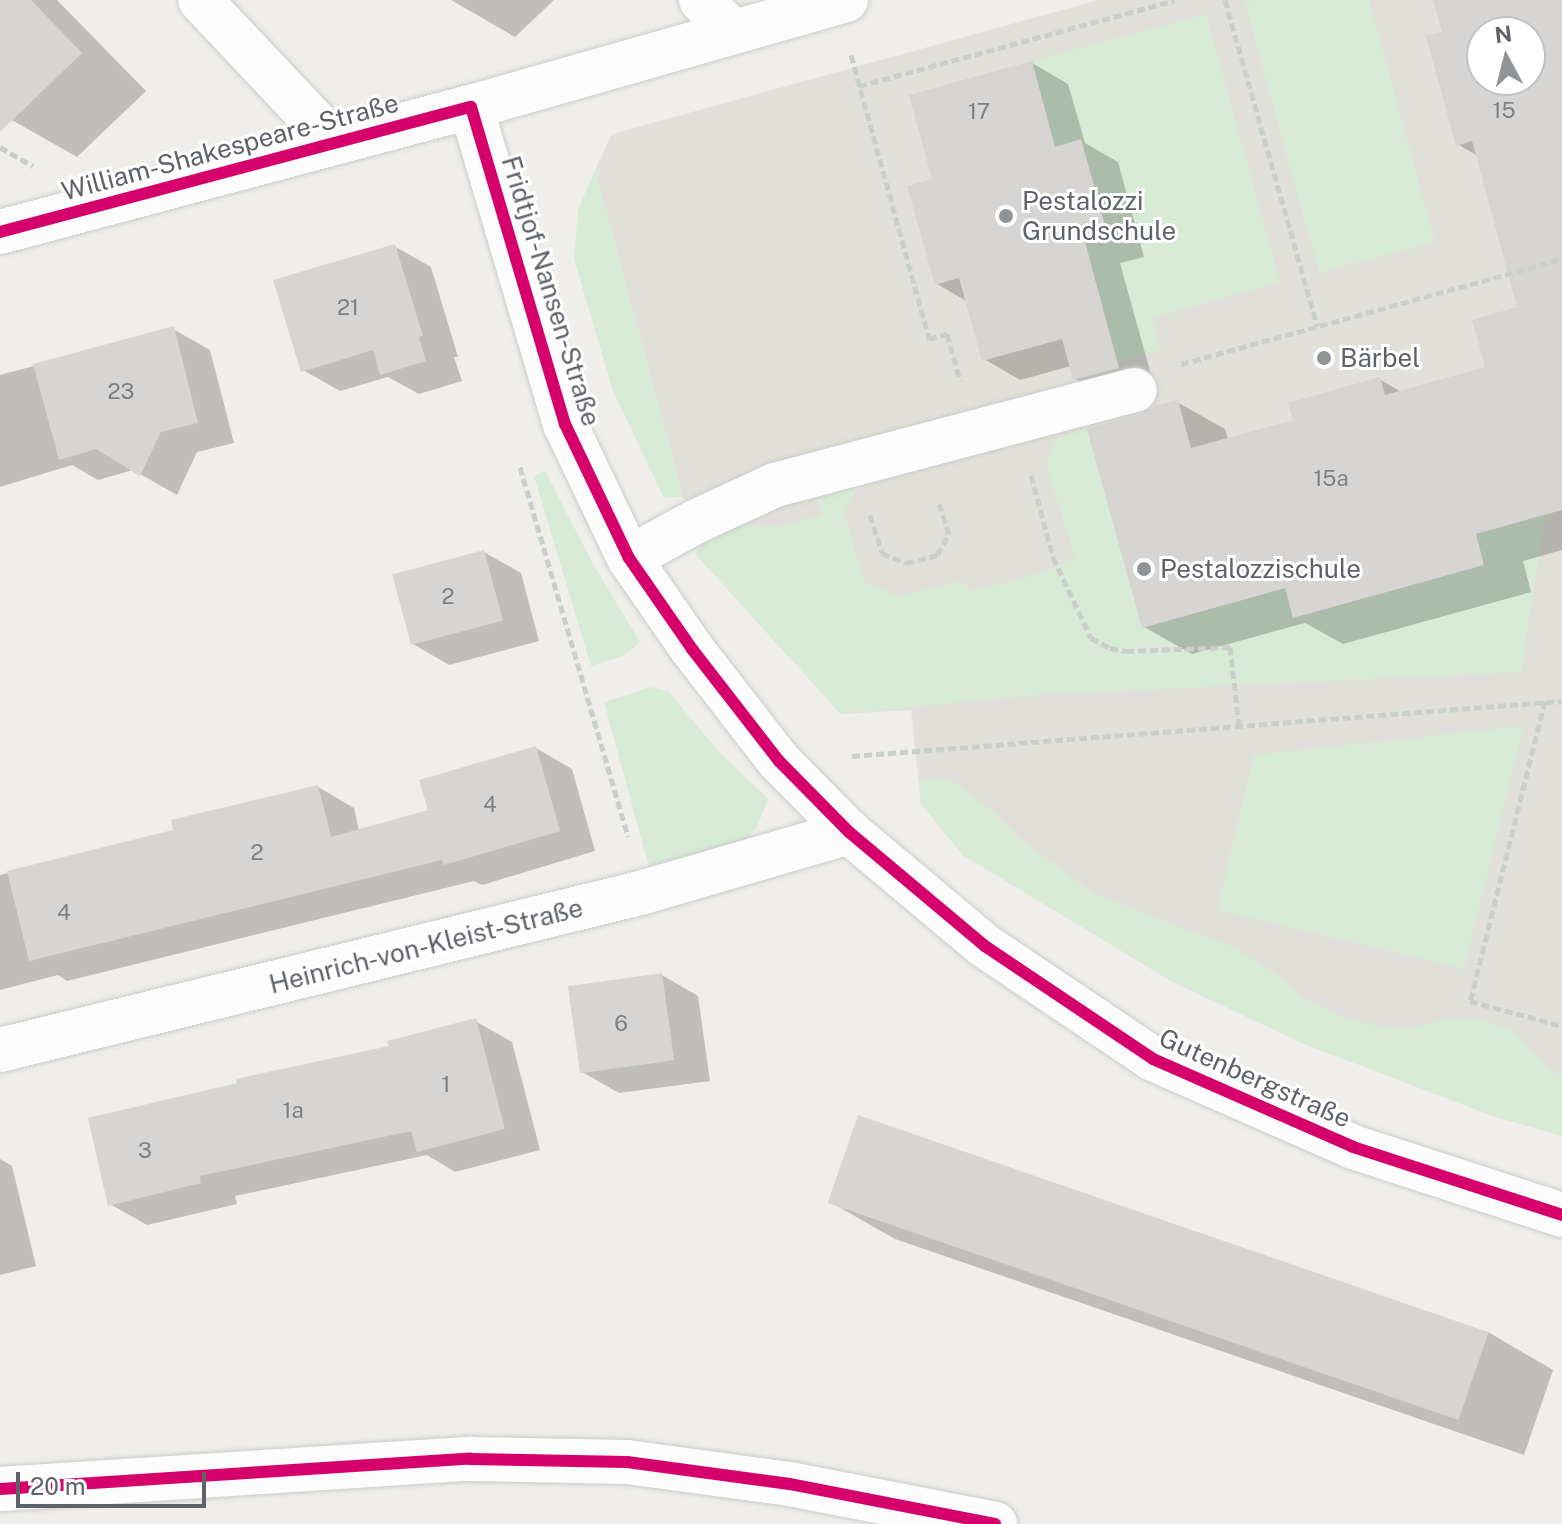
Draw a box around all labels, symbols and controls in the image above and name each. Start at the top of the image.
north arrow [1466,16,1546,96]
text: N [1493,20,1513,48]
street label: William-Shakespeare-Straße [58,87,402,207]
house number: 15 [1492,98,1516,124]
house number: 17 [968,99,990,125]
street label: Fridtjof-Nansen-Straße [495,152,607,430]
place label: Pestalozzi Grundschule [1022,185,1176,246]
marker: Pestalozzi Grundschule [997,207,1015,225]
house number: 21 [337,295,359,321]
place label: Bärbel [1340,342,1420,374]
marker: Bärbel [1315,349,1333,367]
house number: 23 [108,379,134,405]
house number: 15a [1313,466,1349,492]
place label: Pestalozzischule [1160,553,1361,585]
marker: Pestalozzischule [1135,560,1153,578]
house number: 2 [441,584,455,610]
house number: 4 [483,792,497,818]
house number: 2 [250,840,264,866]
street label: Heinrich-von-Kleist-Straße [266,892,586,1000]
house number: 4 [57,900,71,926]
house number: 6 [614,1011,628,1037]
street label: Gutenbergstraße [1154,1022,1356,1134]
house number: 1 [442,1072,450,1098]
house number: 1a [282,1098,304,1124]
house number: 3 [138,1138,152,1164]
scale bar [20,1456,210,1506]
text: 20 m [30,1472,86,1500]

